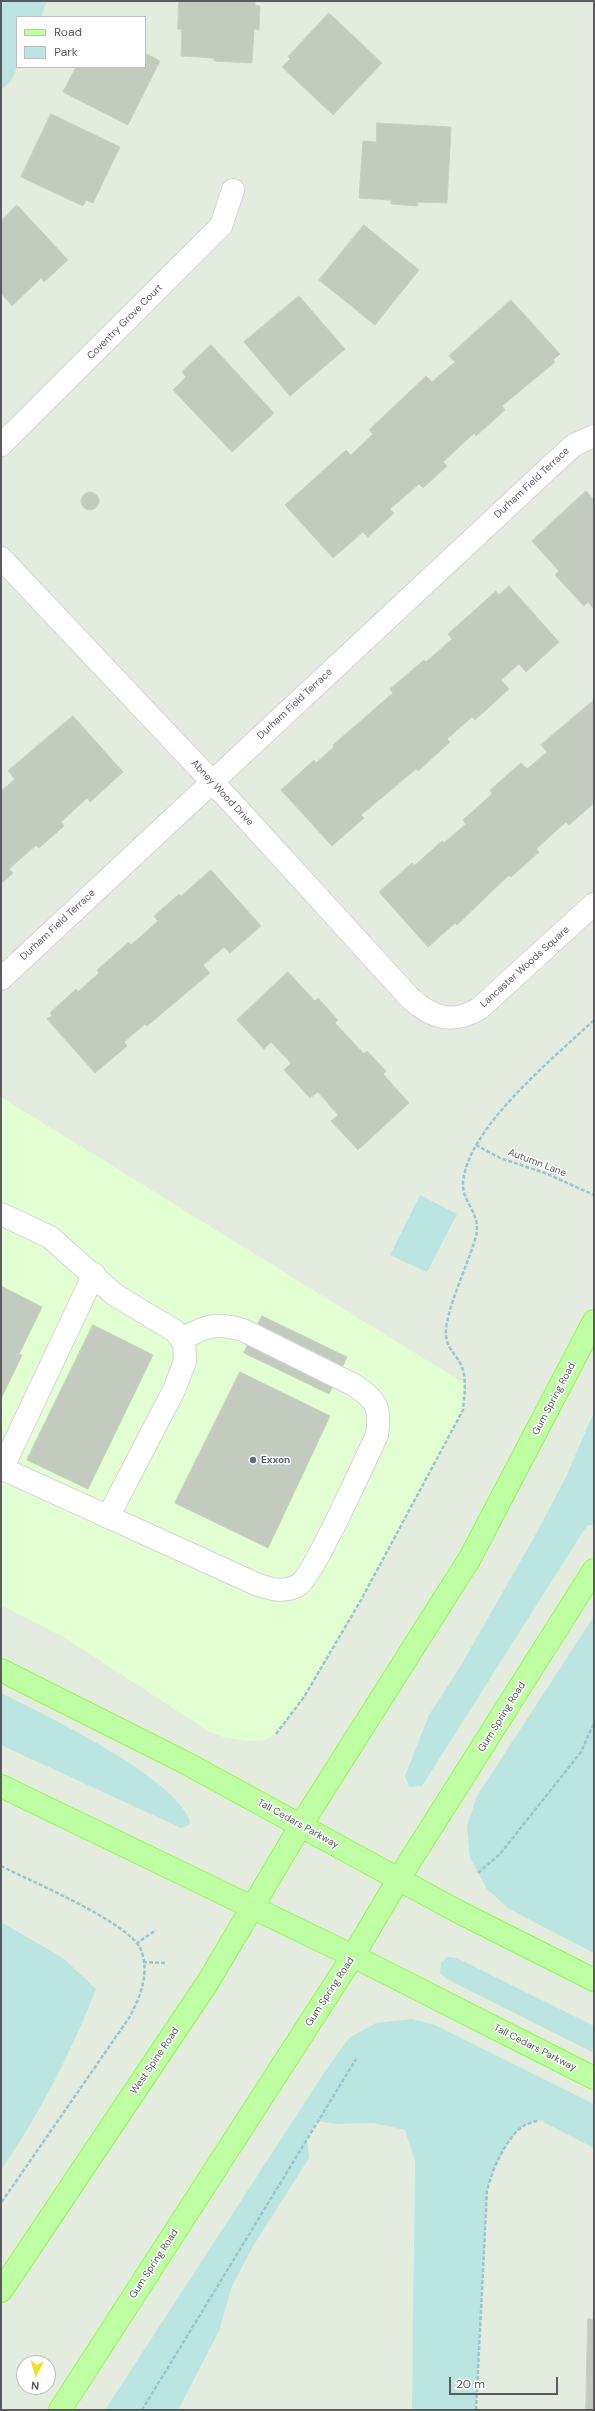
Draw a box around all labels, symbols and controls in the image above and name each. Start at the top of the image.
legend [16,16,146,68]
text: Road [54,24,82,40]
text: Park [54,44,78,60]
street label: Coventry Grove Court [85,282,165,362]
street label: Durham Field Terrace [492,445,572,521]
street label: Durham Field Terrace [255,666,335,742]
street label: Abney Wood Drive [188,757,256,829]
street label: Durham Field Terrace [18,887,98,963]
street label: Lancaster Woods Square [478,924,572,1010]
street label: Autumn Lane [506,1146,568,1180]
street label: Gum Spring Road [530,1361,578,1437]
place label: Exxon [261,1454,290,1466]
marker: Exxon [248,1455,258,1465]
street label: Gum Spring Road [476,1680,528,1754]
street label: Tall Cedars Parkway [255,1797,341,1851]
street label: Gum Spring Road [303,1955,357,2029]
street label: Tall Cedars Parkway [492,2022,578,2074]
street label: West Spine Road [128,2025,182,2097]
street label: Gum Spring Road [127,2227,181,2301]
north arrow [16,2355,56,2395]
scale bar [451,2369,560,2395]
text: 20 m [456,2376,485,2392]
text: N [30,2379,40,2393]

